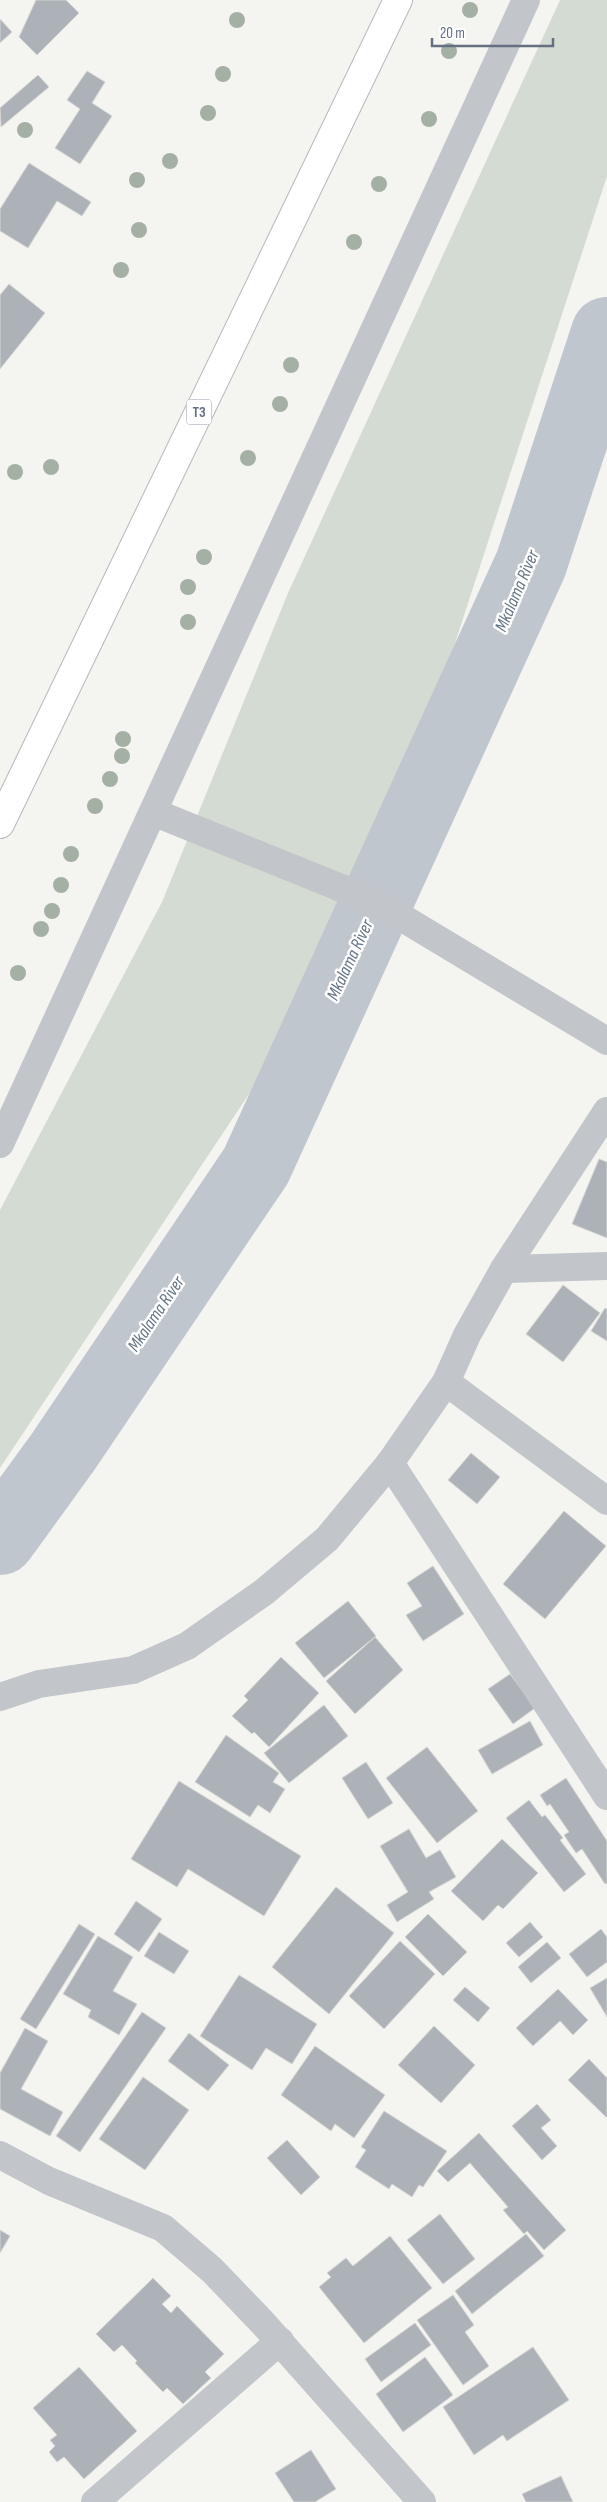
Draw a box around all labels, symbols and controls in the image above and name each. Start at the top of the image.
scale bar [432,15,553,47]
text: 20 m [440,24,465,43]
road number: T3 [186,400,212,424]
water label: Mkalama River [490,546,544,635]
water label: Mkalama River [322,916,378,1004]
water label: Mkalama River [123,1272,189,1356]

